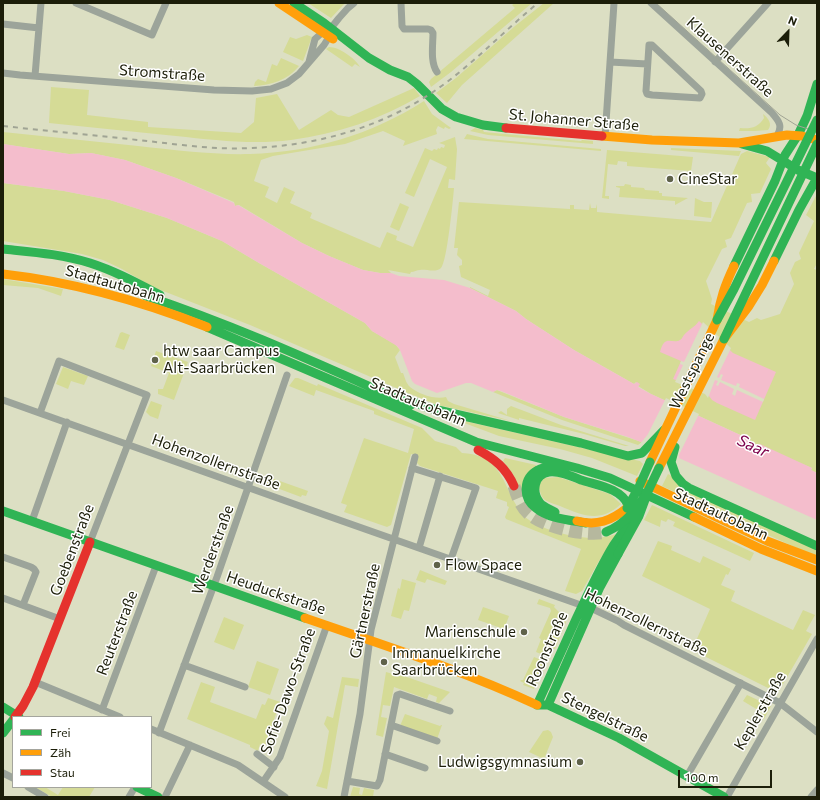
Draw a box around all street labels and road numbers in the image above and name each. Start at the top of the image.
street label: Klausenerstraße [683,13,777,101]
street label: Stromstraße [118,61,206,85]
street label: St. Johanner Straße [508,105,640,135]
street label: Stadtautobahn [63,261,167,307]
street label: Westspange [666,330,718,412]
street label: Stadtautobahn [367,374,469,430]
street label: Hohenzollernstraße [149,430,283,494]
street label: Stadtautobahn [671,484,771,544]
street label: Goebenstraße [46,502,98,598]
street label: Werderstraße [188,503,238,597]
street label: Gärtnerstraße [346,562,384,660]
street label: Heuduckstraße [224,568,328,618]
street label: Hohenzollernstraße [581,584,711,660]
street label: Reuterstraße [93,588,141,678]
street label: Roonstraße [523,609,571,689]
street label: Sofie-Dawo-Straße [257,625,319,757]
street label: Keplerstraße [730,669,790,753]
street label: Stengelstraße [559,688,651,746]

